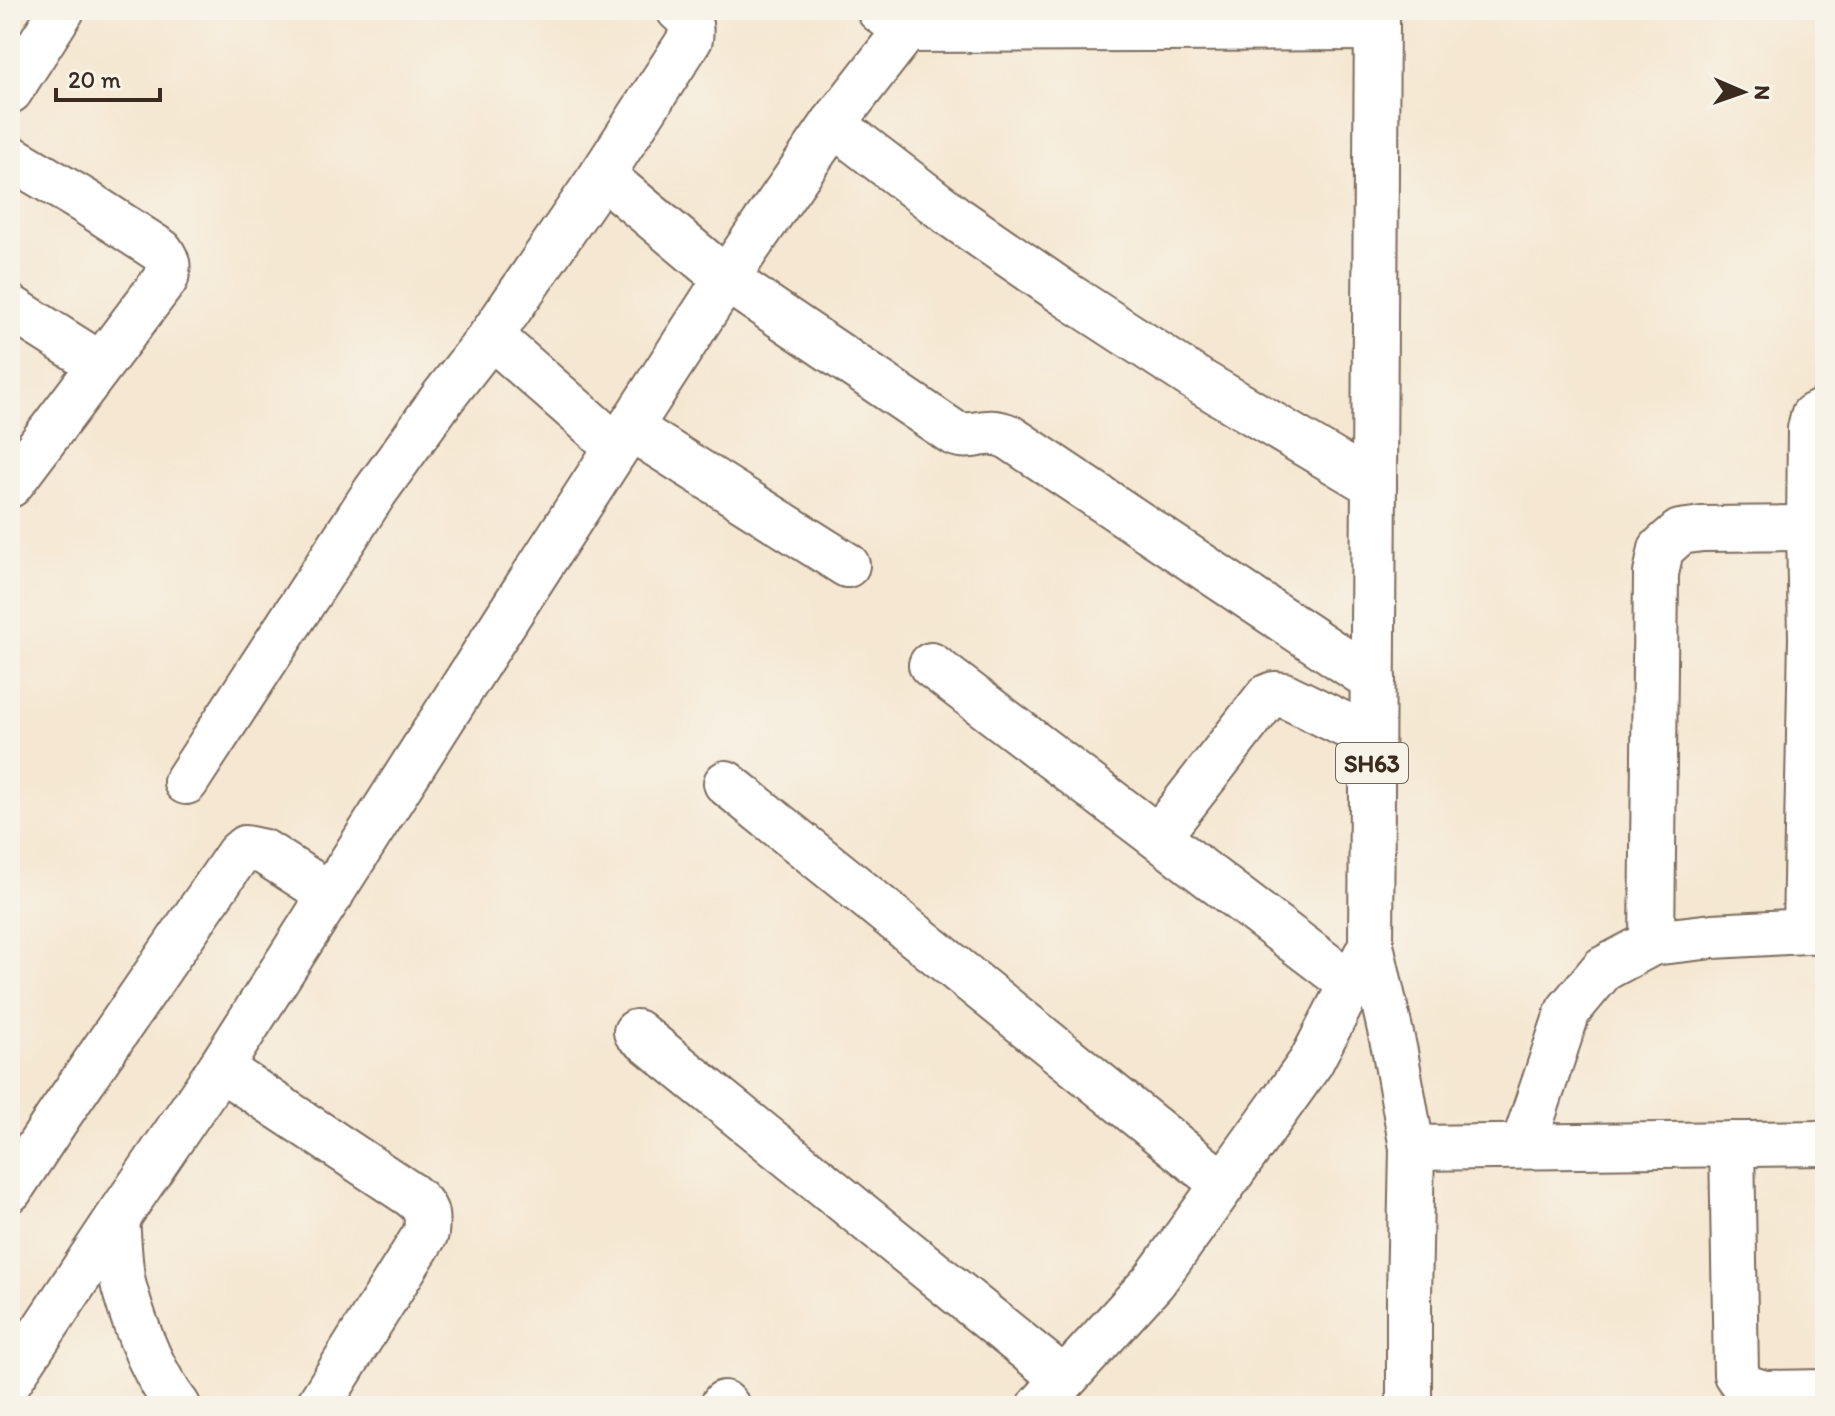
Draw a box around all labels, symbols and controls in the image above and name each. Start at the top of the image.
scale bar [56,52,160,102]
north arrow [1703,52,1783,132]
text: 20 m [68,65,121,94]
text: N [1749,85,1776,101]
road number: SH63 [1336,743,1408,783]

